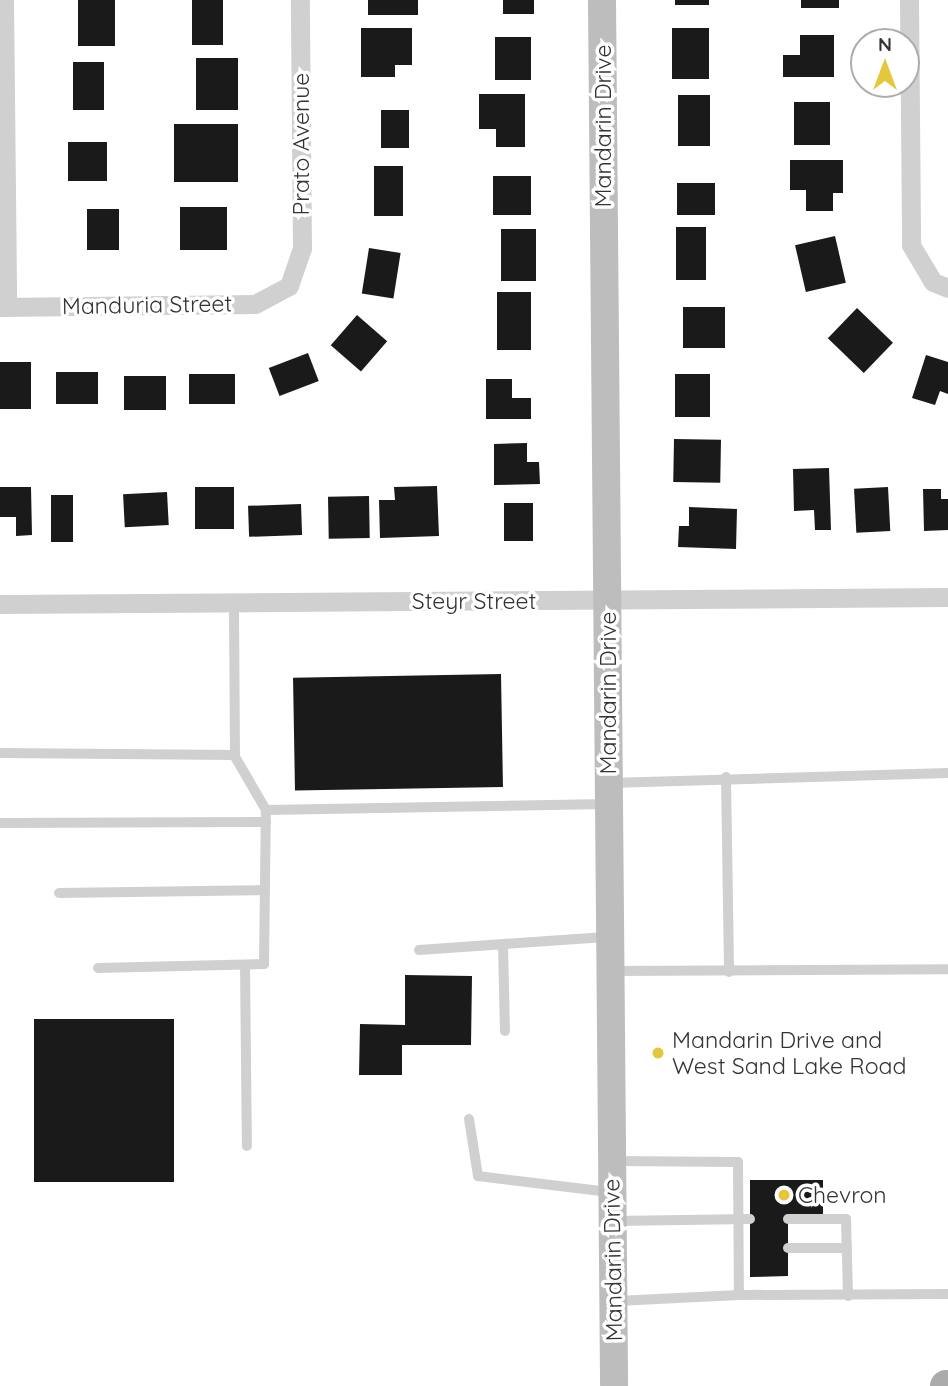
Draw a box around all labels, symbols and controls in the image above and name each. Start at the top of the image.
north arrow [850,28,920,98]
text: N [878,32,892,56]
street label: Mandarin Drive [589,45,617,207]
street label: Prato Avenue [287,73,315,215]
street label: Manduria Street [62,290,232,320]
street label: Steyr Street [412,587,536,615]
street label: Mandarin Drive [594,612,622,774]
place label: Mandarin Drive and West Sand Lake Road [672,1026,906,1080]
marker: Mandarin Drive and West Sand Lake Road [650,1045,666,1061]
street label: Mandarin Drive [598,1178,628,1342]
place label: Chevron [798,1181,887,1209]
marker: Chevron [776,1187,792,1203]

